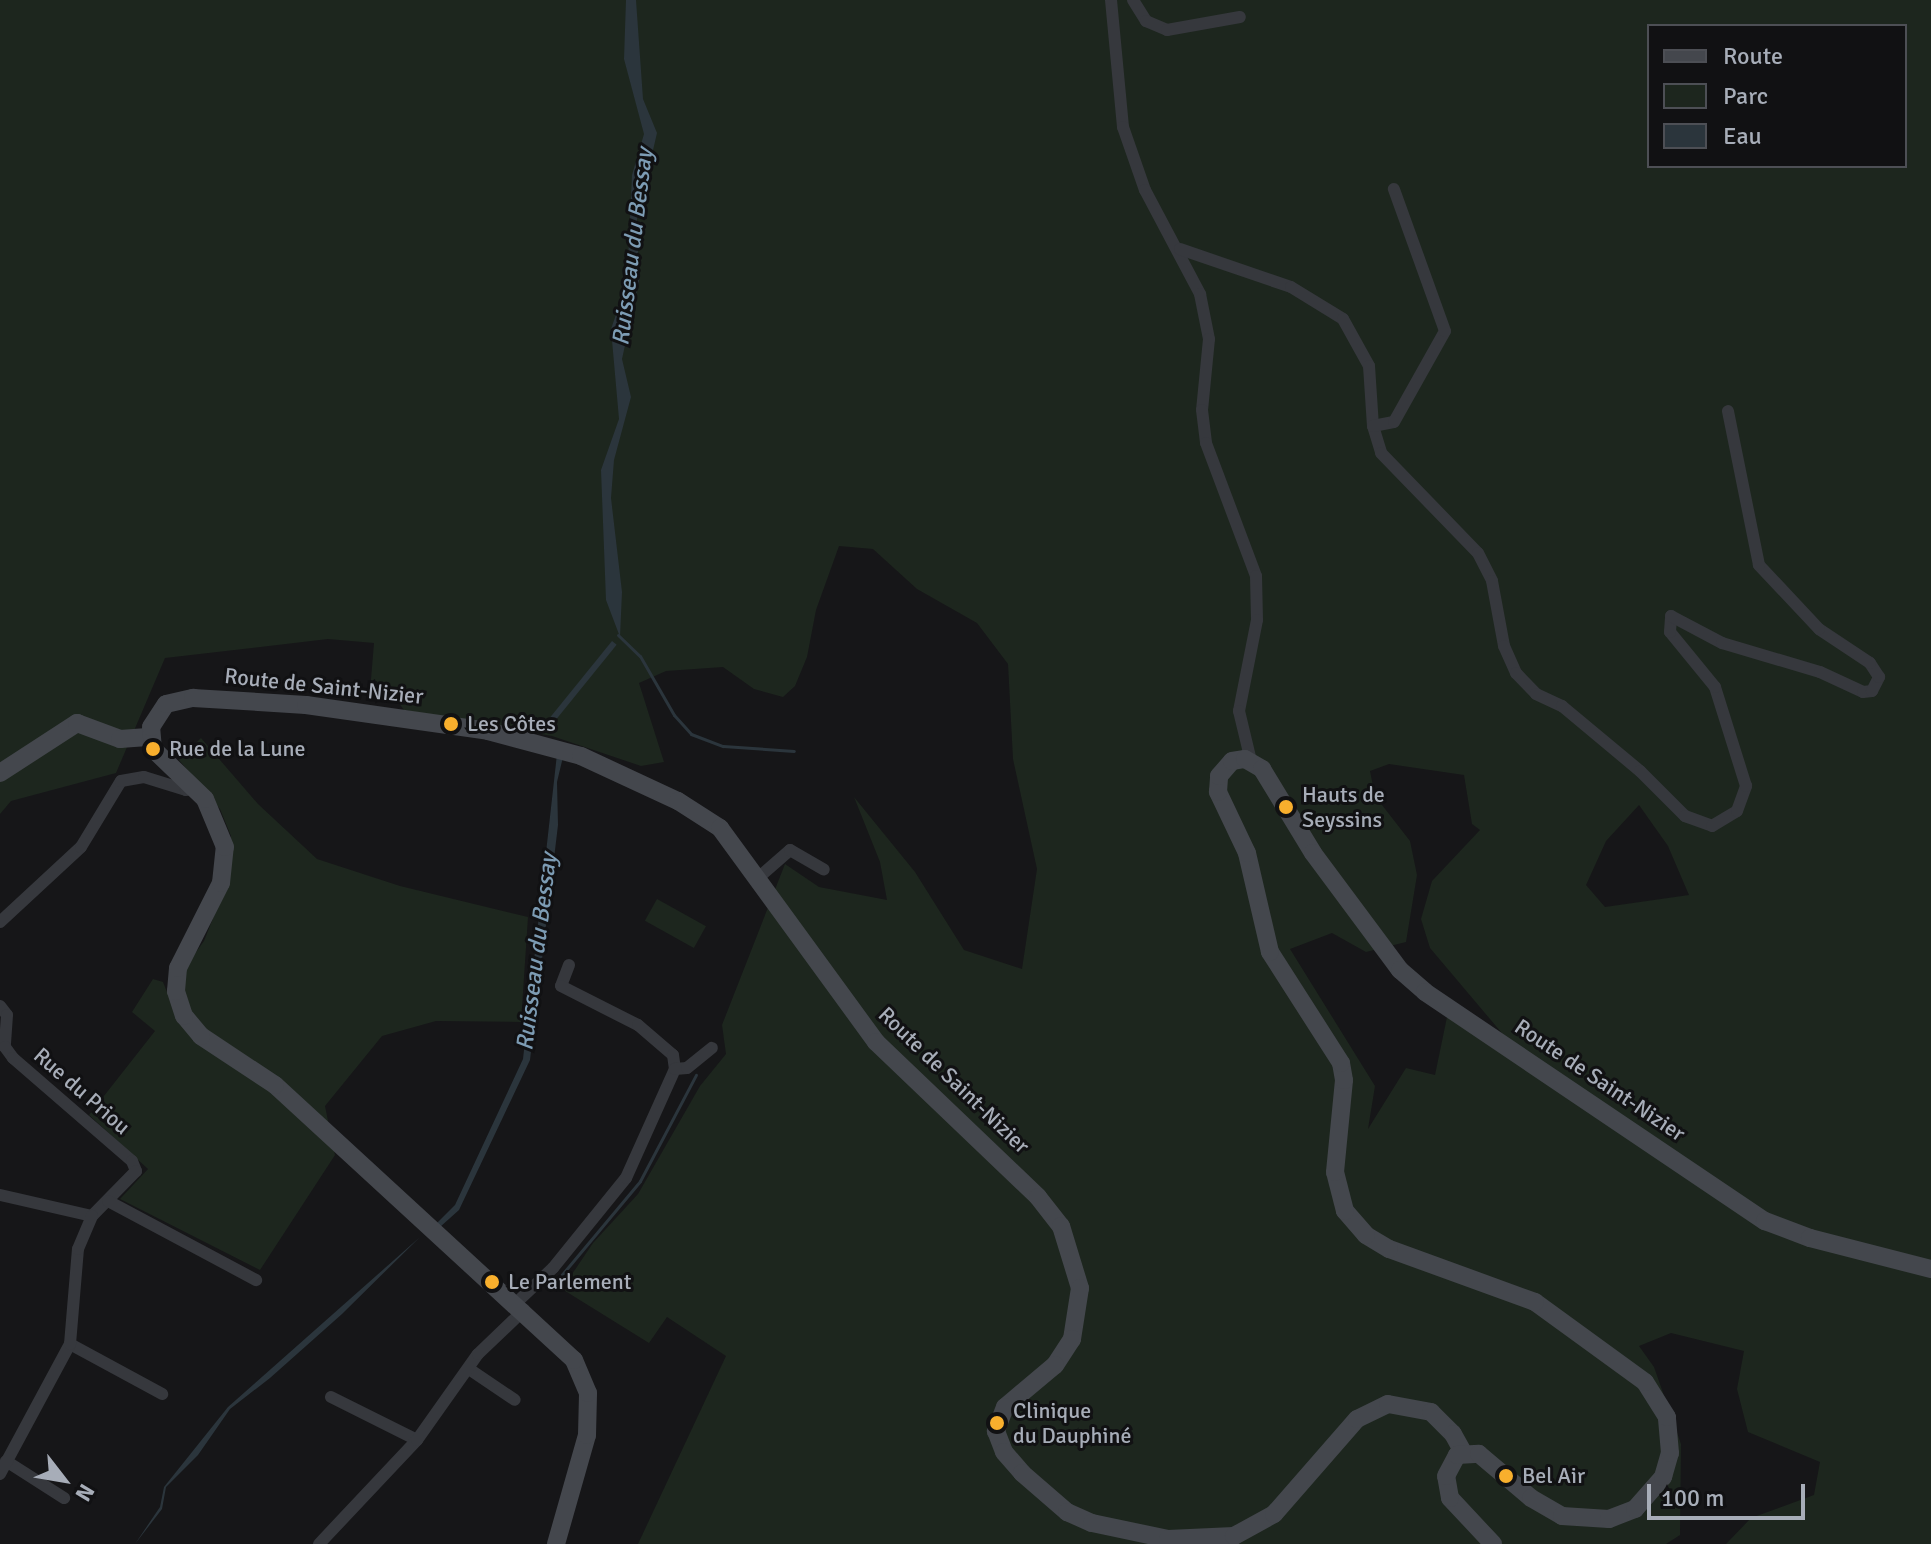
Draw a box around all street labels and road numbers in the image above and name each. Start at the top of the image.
street label: Route de Saint-Nizier [223,662,425,710]
street label: Route de Saint-Nizier [873,1001,1035,1159]
street label: Route de Saint-Nizier [1510,1013,1690,1147]
street label: Rue du Priou [28,1042,136,1140]

